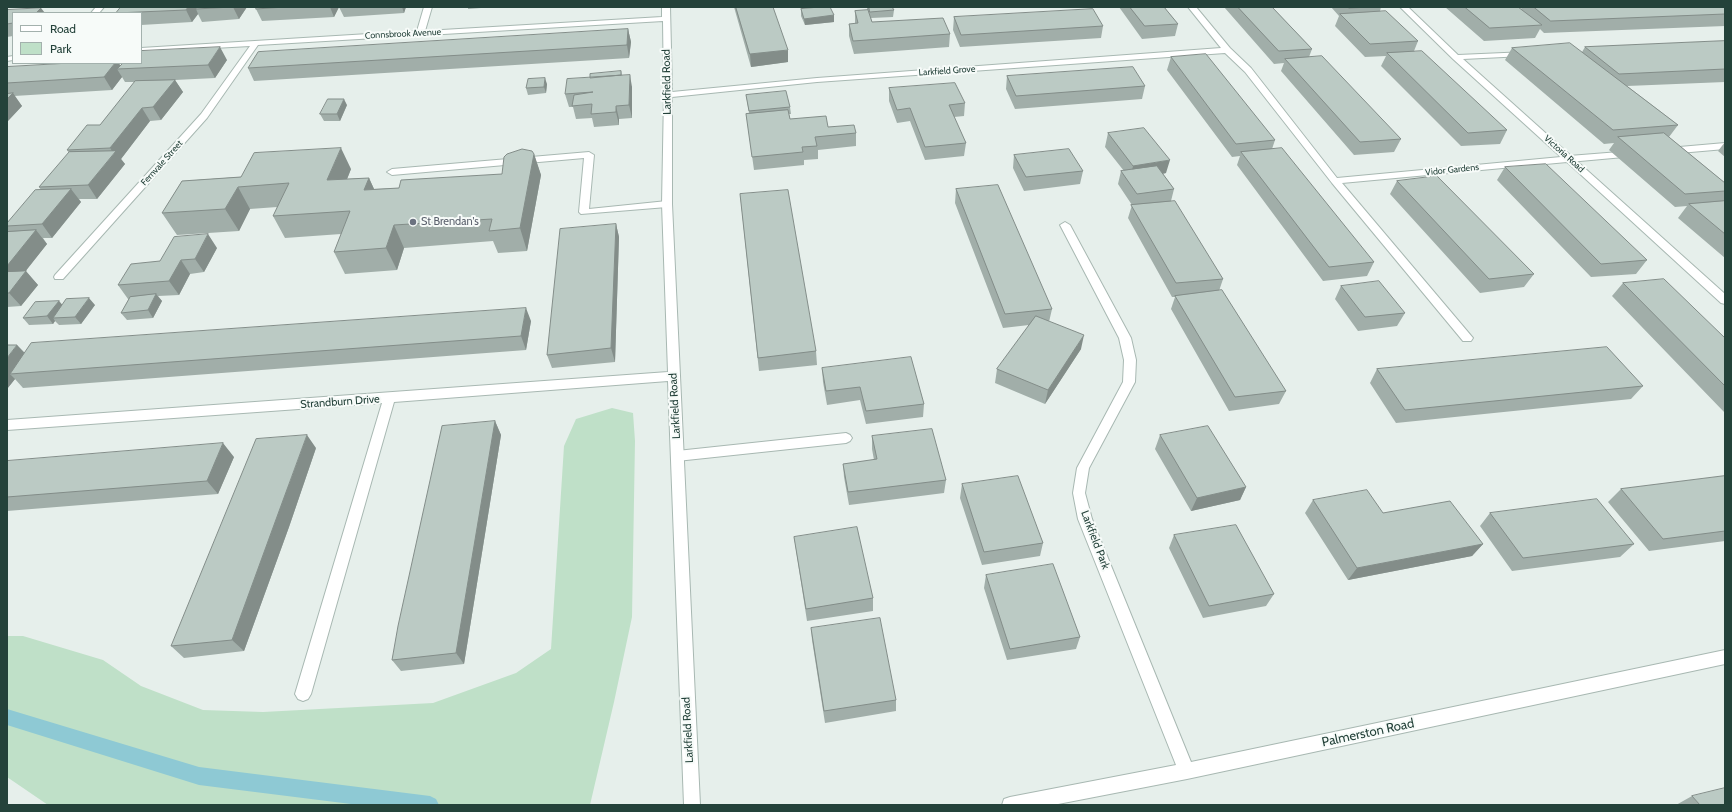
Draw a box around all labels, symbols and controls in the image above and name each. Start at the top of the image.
legend [12,12,142,64]
text: Road [50,21,76,36]
street label: Connsbrook Avenue [365,27,441,41]
text: Park [50,41,72,56]
street label: Larkfield Road [660,49,674,115]
street label: Larkfield Grove [918,64,976,78]
street label: Victoria Road [1542,133,1586,175]
street label: Fernvale Street [139,138,185,188]
street label: Vidor Gardens [1425,162,1479,178]
place label: St Brendan's [421,215,479,229]
marker: St Brendan's [408,217,418,227]
street label: Larkfield Road [667,373,683,439]
street label: Strandburn Drive [300,393,380,411]
street label: Larkfield Park [1078,509,1112,571]
street label: Larkfield Road [680,697,696,763]
street label: Palmerston Road [1320,716,1416,750]

